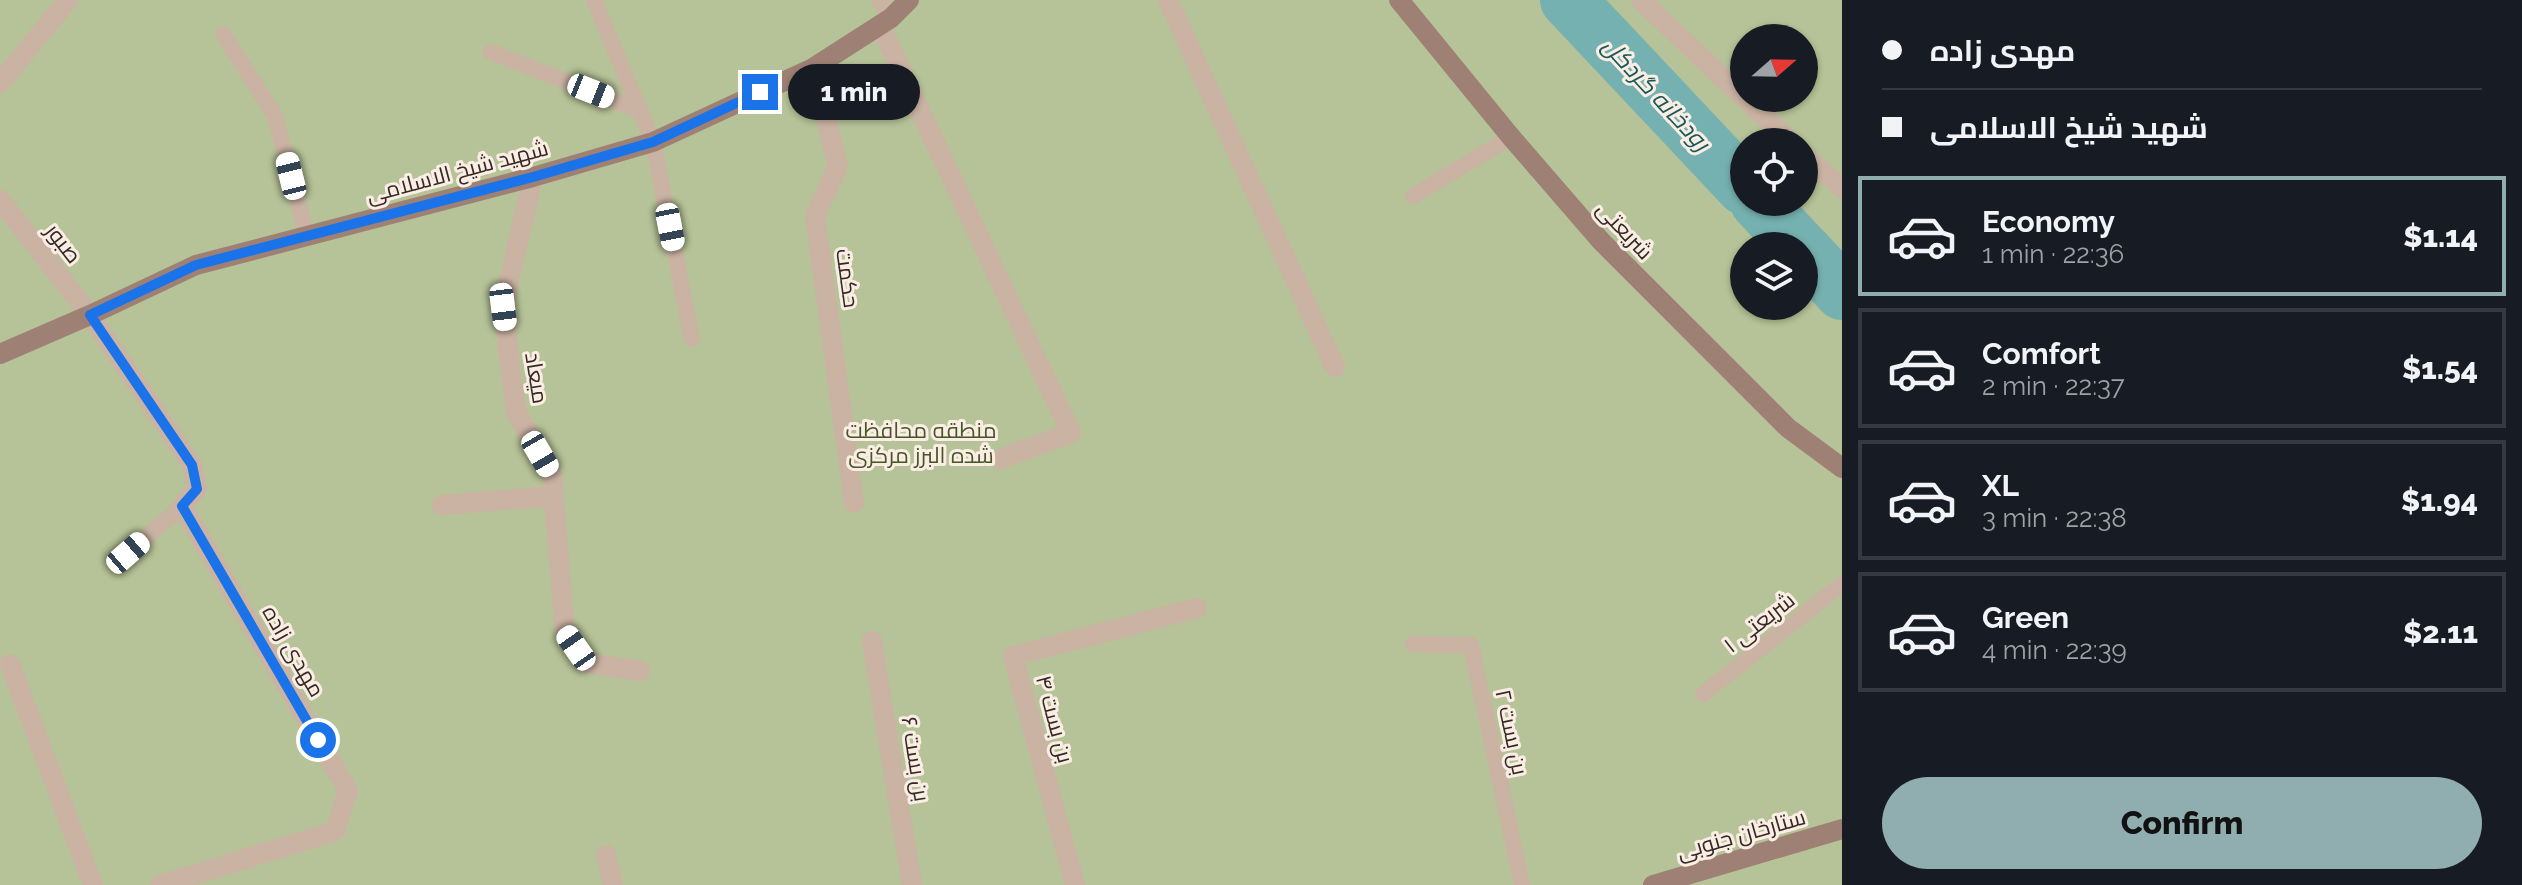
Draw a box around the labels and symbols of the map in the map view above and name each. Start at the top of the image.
north arrow [1730,24,1818,112]
water label: رودخانه گردکل [1597,31,1717,158]
callout: 1 min [788,64,920,120]
car [564,71,618,111]
route end [742,74,778,110]
street label: شهید شیخ الاسلامی [363,134,551,210]
car [274,150,308,202]
street label: شریعتی [1591,195,1658,265]
car [654,201,686,253]
street label: صبور [39,216,87,268]
street label: حکمت [831,247,865,309]
car [488,282,518,332]
street label: میعاد [520,350,554,406]
park label: منطقه محافظت شده البرز مرکزی [845,417,997,468]
car [518,427,562,481]
car [102,528,154,578]
street label: شریعتی ۱ [1718,586,1800,658]
street label: مهدی زاده [257,601,330,702]
car [552,621,600,675]
street label: بن بست ۴ [1030,672,1079,766]
street label: بن بست ۲ [1489,687,1534,777]
street label: بن بست ۶ [895,715,936,804]
route start [300,722,336,758]
street label: ستارخان جنوبی [1674,803,1809,866]

